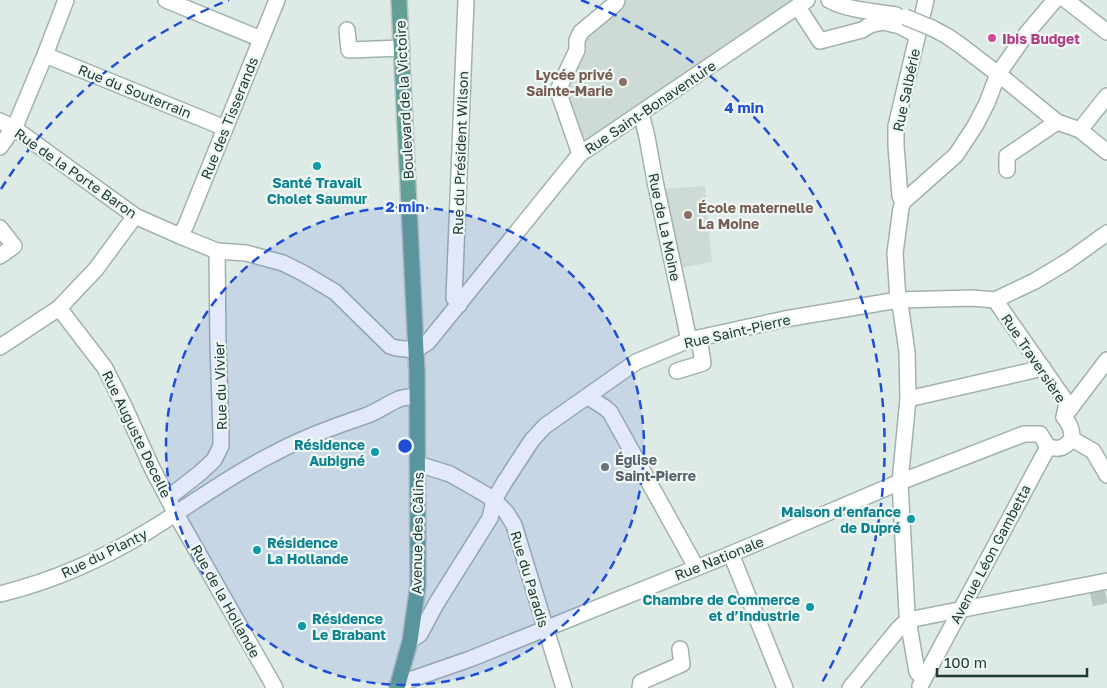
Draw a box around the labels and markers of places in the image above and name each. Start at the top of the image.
place label: Ibis Budget [1002,30,1080,47]
marker: Ibis Budget [986,32,998,44]
place label: Lycée privé Sainte-Marie [526,66,613,99]
marker: Lycée privé Sainte-Marie [617,76,629,88]
marker: Santé Travail Cholet Saumur [311,160,323,172]
place label: Santé Travail Cholet Saumur [267,174,368,207]
place label: École maternelle La Moine [698,199,814,232]
marker: École maternelle La Moine [682,209,694,221]
place label: Résidence Aubigné [294,436,365,469]
centre of rings [396,437,414,455]
marker: Résidence Aubigné [369,446,381,458]
place label: Église Saint-Pierre [615,451,696,484]
marker: Église Saint-Pierre [599,461,611,473]
place label: Maison d’enfance de Dupré [781,503,901,536]
marker: Maison d’enfance de Dupré [905,513,917,525]
place label: Résidence La Hollande [267,534,349,567]
marker: Résidence La Hollande [251,544,263,556]
place label: Chambre de Commerce et d’Industrie [643,591,800,624]
marker: Chambre de Commerce et d’Industrie [804,601,816,613]
place label: Résidence Le Brabant [312,610,386,643]
marker: Résidence Le Brabant [296,620,308,632]

